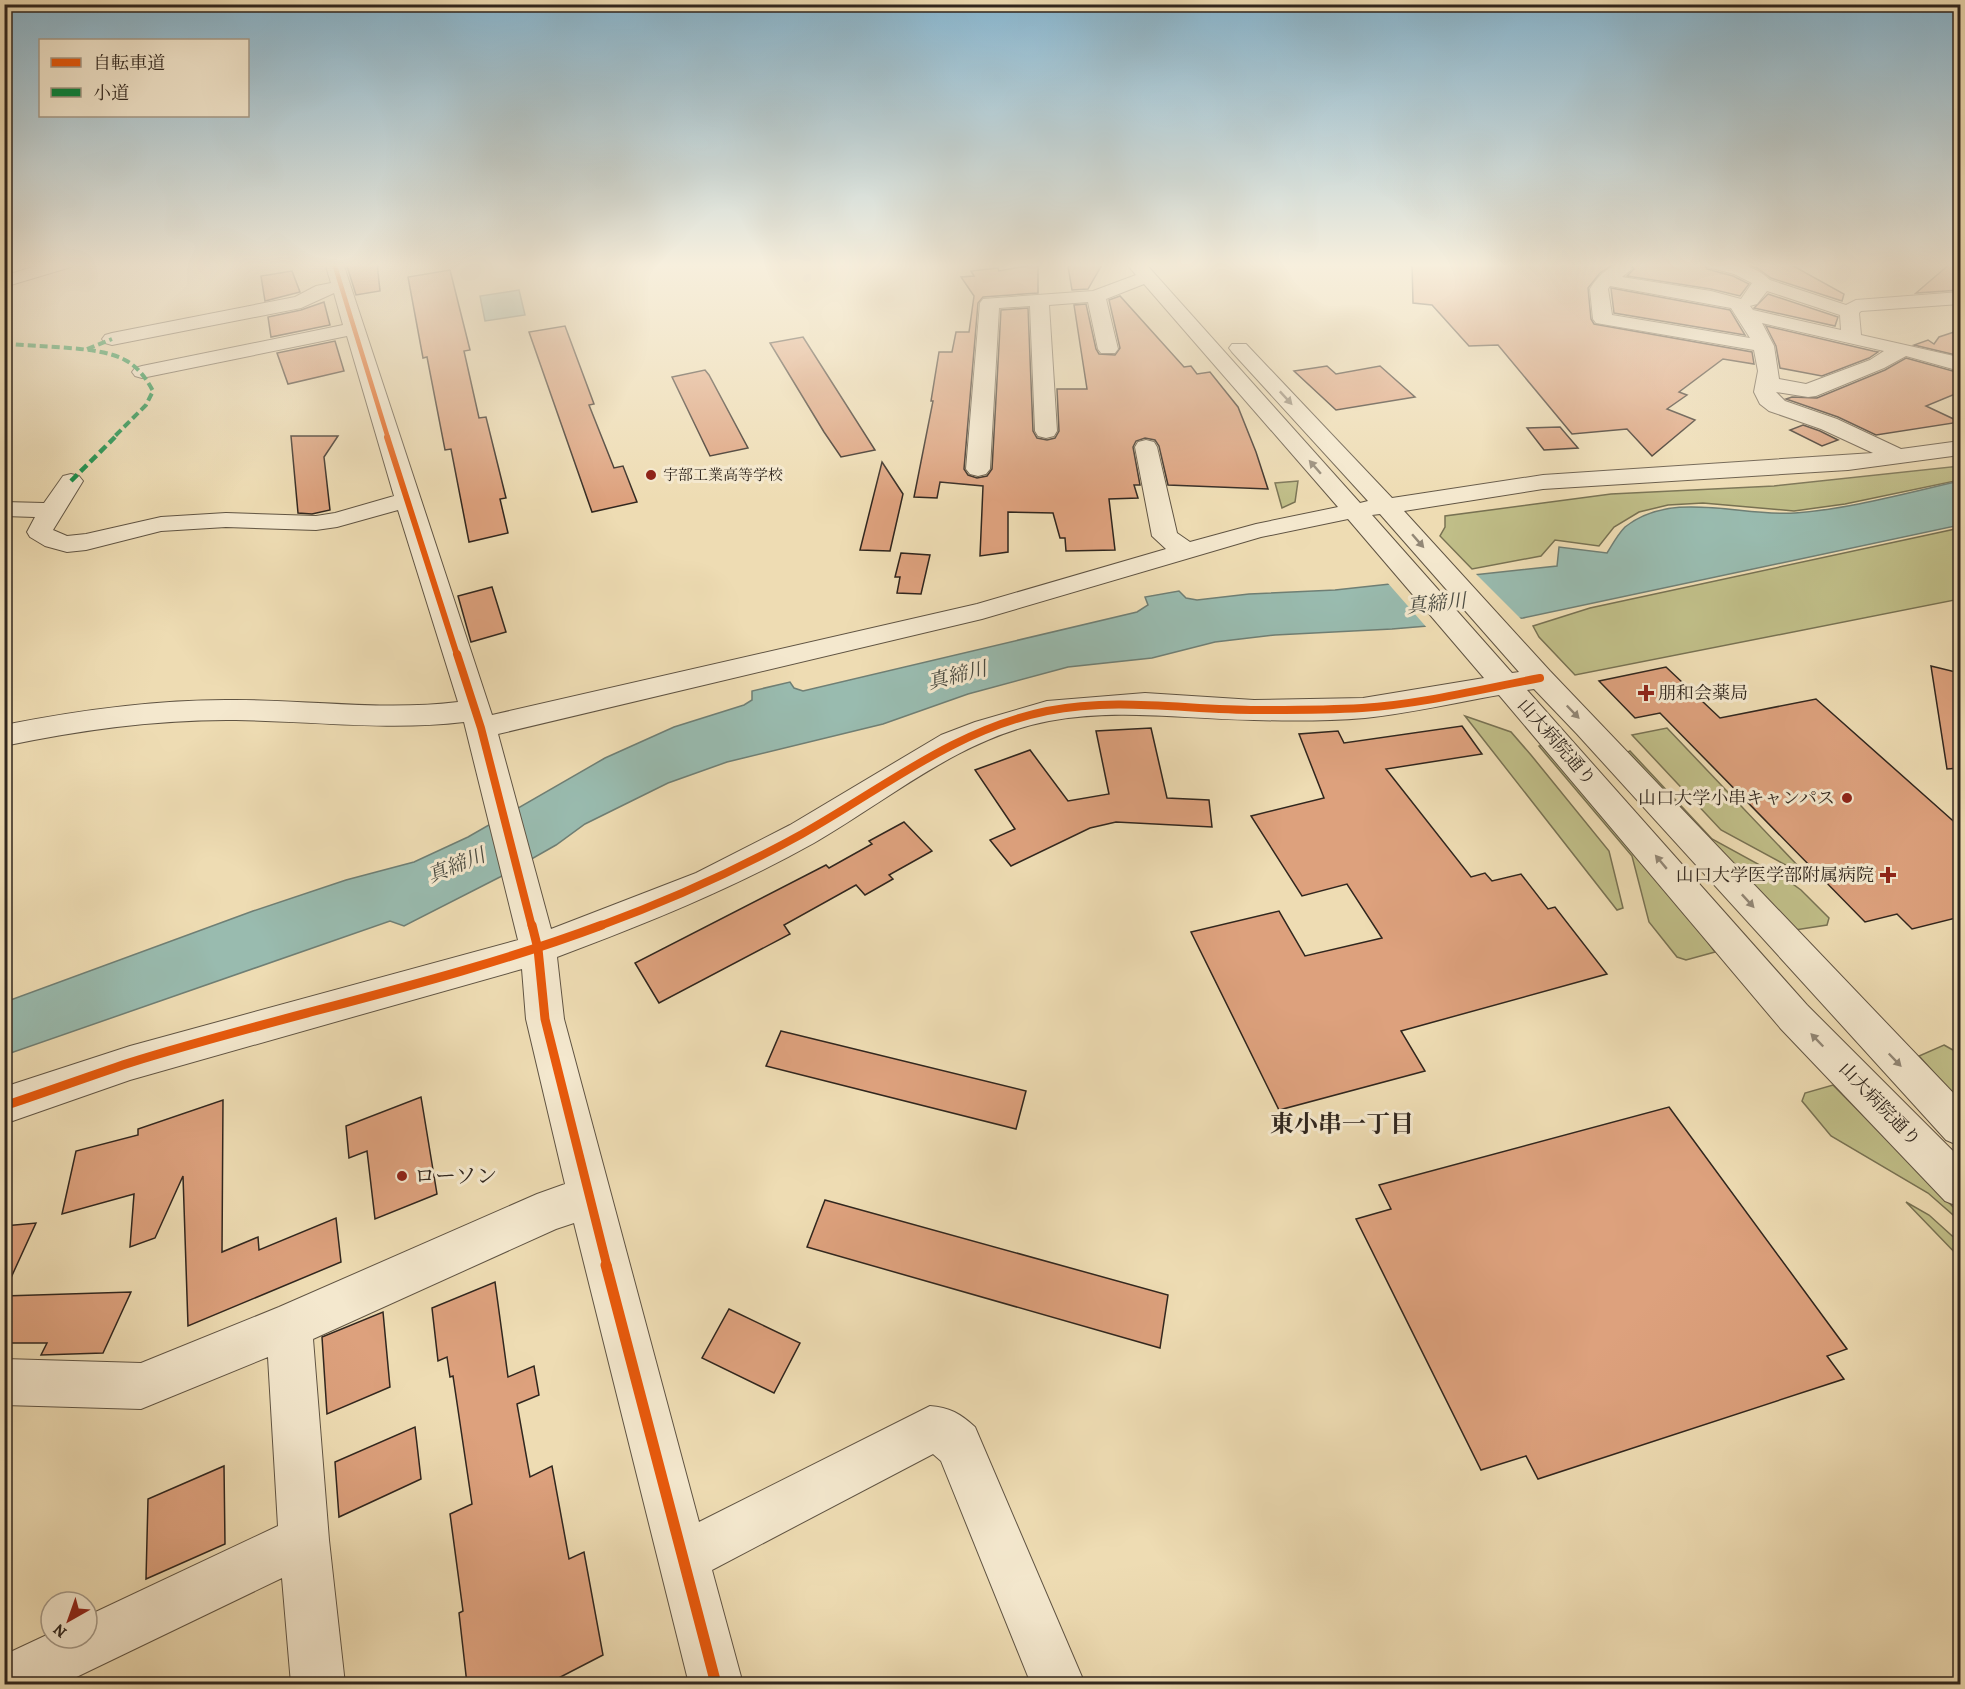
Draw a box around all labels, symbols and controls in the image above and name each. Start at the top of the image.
legend [39,39,249,117]
text: 自転車道 [93,51,165,75]
text: 小道 [93,81,129,105]
one-way arrow [1279,391,1293,406]
one-way arrow [1309,460,1322,475]
place label: 宇部工業高等学校 [663,465,783,485]
marker: 宇部工業高等学校 [644,468,658,482]
one-way arrow [1411,533,1424,548]
water label: 真締川 [1405,587,1469,620]
water label: 真締川 [925,655,991,696]
place label: 朋和会薬局 [1658,681,1748,705]
marker: 朋和会薬局 [1639,686,1653,700]
street label: 山大病院通り [1513,693,1601,791]
one-way arrow [1566,704,1580,718]
place label: 山口大学小串キャンパス [1638,786,1835,810]
marker: 山口大学小串キャンパス [1840,791,1854,805]
water label: 真締川 [423,841,491,889]
one-way arrow [1655,854,1668,870]
place label: 山口大学医学部附属病院 [1676,863,1874,887]
marker: 山口大学医学部附属病院 [1879,866,1897,884]
one-way arrow [1741,894,1755,909]
one-way arrow [1810,1033,1825,1047]
one-way arrow [1888,1052,1902,1067]
street label: 山大病院通り [1834,1057,1926,1151]
district label: 東小串一丁目 [1270,1108,1414,1140]
place label: ローソン [414,1162,497,1190]
marker: ローソン [395,1169,409,1183]
north arrow [39,1590,99,1650]
text: N [48,1618,72,1643]

